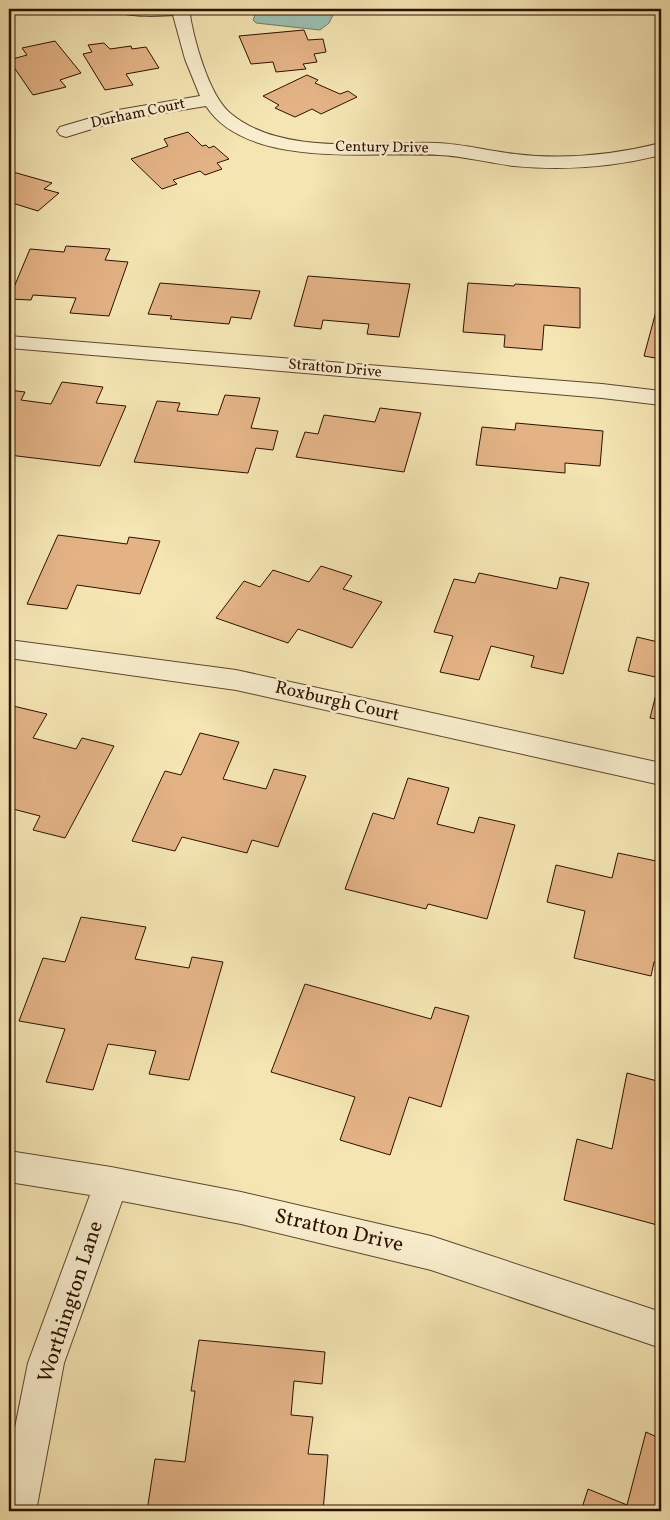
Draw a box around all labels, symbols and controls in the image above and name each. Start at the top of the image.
street label: Durham Court [89,94,187,134]
street label: Century Drive [335,137,429,159]
street label: Stratton Drive [287,354,383,384]
street label: Roxburgh Court [272,676,402,728]
street label: Stratton Drive [272,1202,406,1260]
street label: Worthington Lane [31,1217,111,1387]

